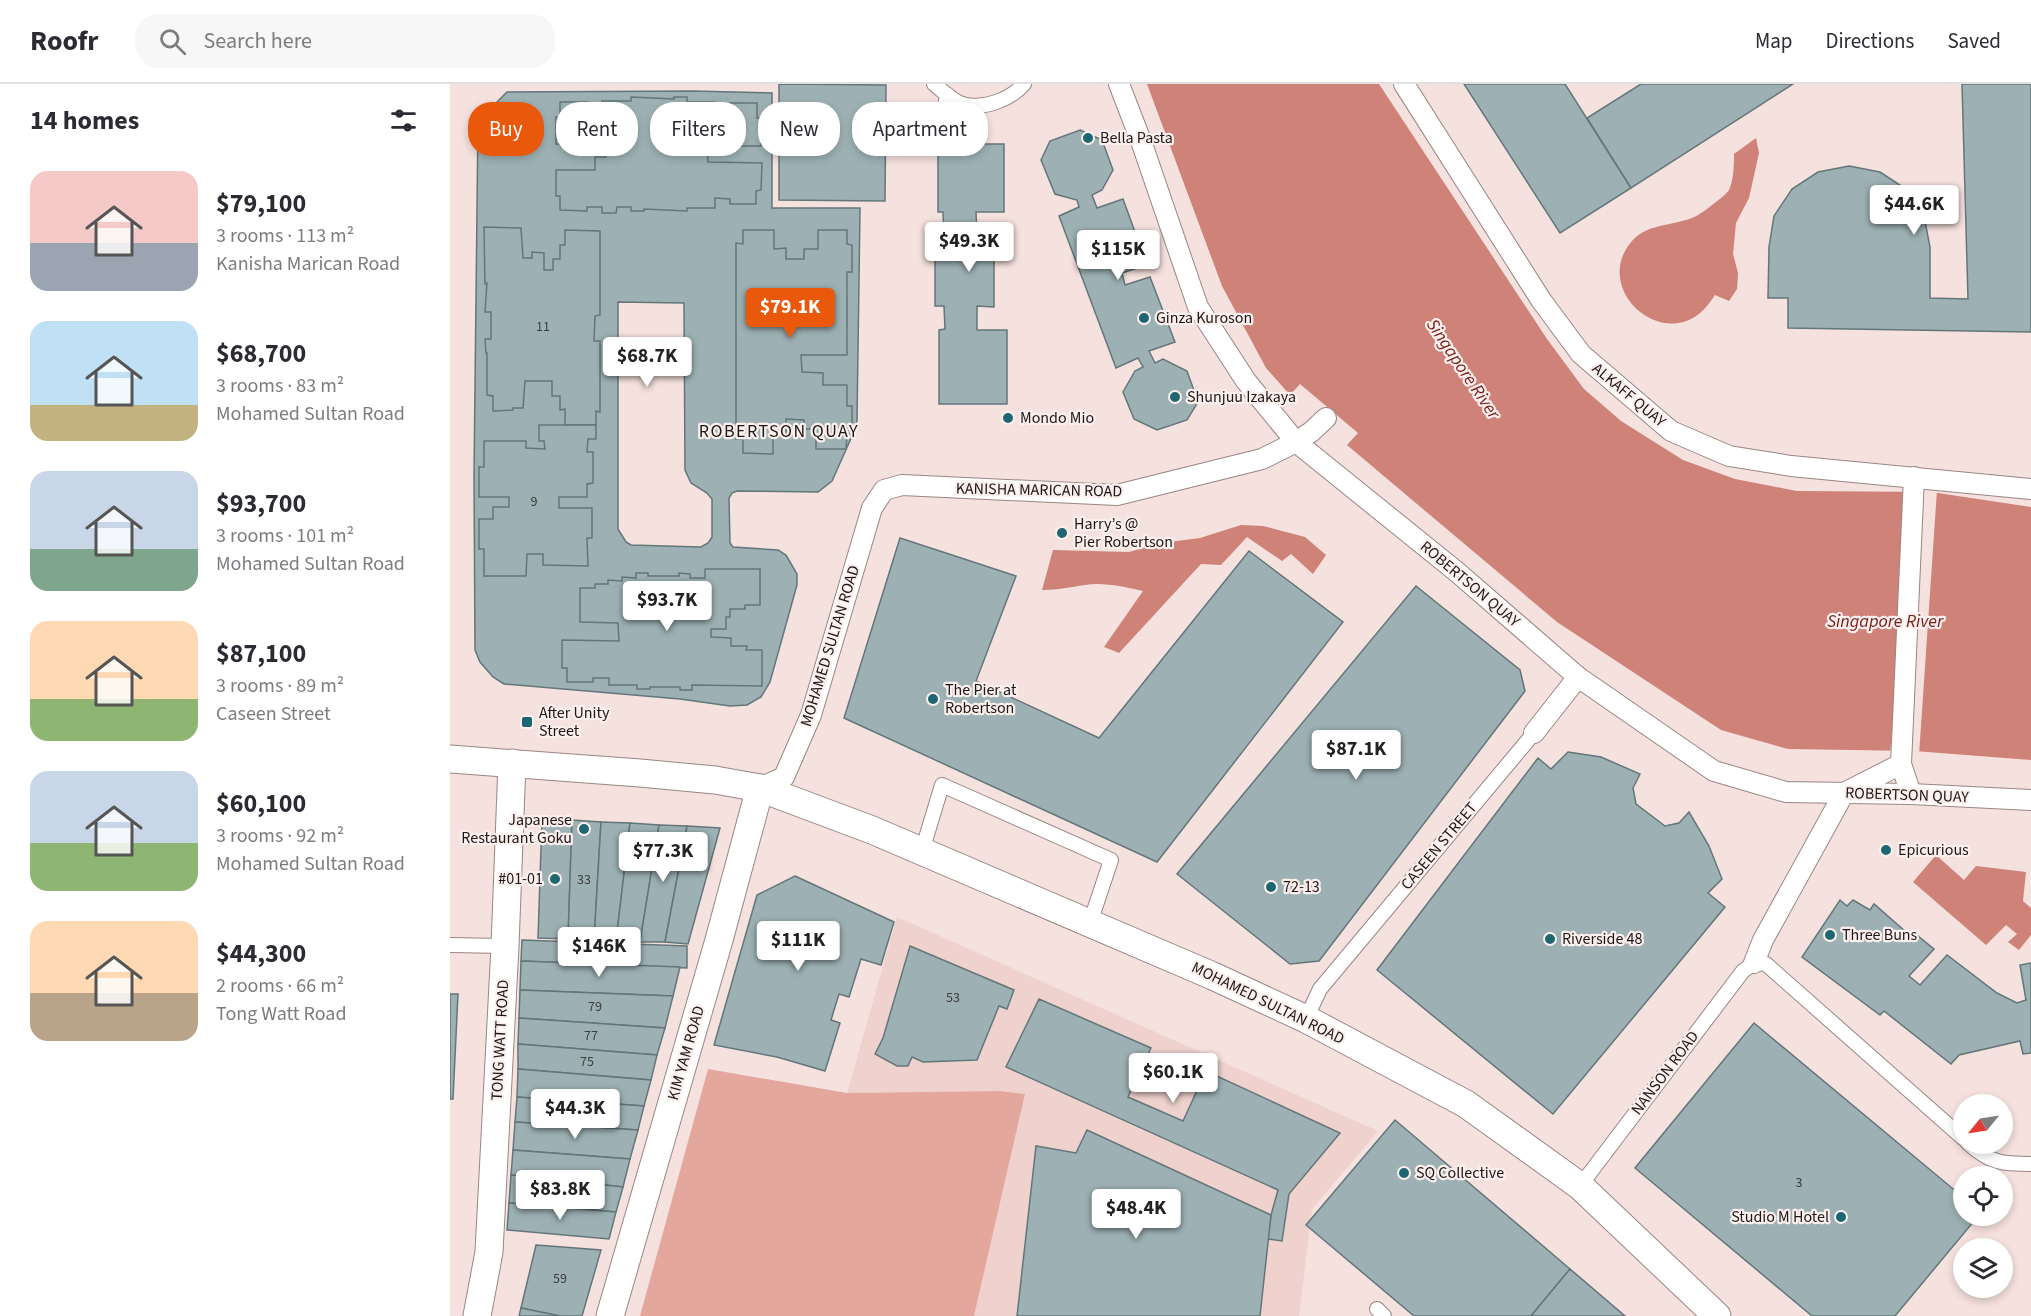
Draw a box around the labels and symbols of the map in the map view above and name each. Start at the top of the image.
place label: Bella Pasta [1100,127,1173,149]
marker: Bella Pasta [1081,131,1095,145]
pin: $44.6K [1865,185,1963,236]
pin: $49.3K [920,222,1018,273]
pin: $115K [1076,230,1160,281]
pin: $79.1K [741,288,839,339]
place label: Ginza Kuroson [1156,307,1252,329]
marker: Ginza Kuroson [1137,311,1151,325]
water label: Singapore River [1420,314,1506,425]
house number: 11 [536,317,550,337]
pin: $68.7K [598,337,696,388]
street label: ALKAFF QUAY [1587,358,1671,433]
place label: Shunjuu Izakaya [1187,386,1296,408]
marker: Shunjuu Izakaya [1168,390,1182,404]
place label: Mondo Mio [1020,407,1094,429]
marker: Mondo Mio [1001,411,1015,425]
district label: ROBERTSON QUAY [699,419,859,444]
street label: KANISHA MARICAN ROAD [956,478,1122,502]
house number: 9 [531,492,538,512]
place label: Harry’s @ Pier Robertson [1074,513,1173,553]
marker: Harry’s @ Pier Robertson [1055,526,1069,540]
street label: ROBERTSON QUAY [1415,536,1525,632]
street label: MOHAMED SULTAN ROAD [795,563,865,729]
pin: $93.7K [618,581,716,632]
water label: Singapore River [1827,609,1944,634]
place label: The Pier at Robertson [945,679,1017,719]
marker: The Pier at Robertson [926,692,940,706]
place label: After Unity Street [539,702,610,742]
marker: After Unity Street [520,715,534,729]
pin: $87.1K [1307,730,1405,781]
street label: ROBERTSON QUAY [1845,782,1970,808]
street label: CASEEN STREET [1396,797,1482,894]
place label: Japanese Restaurant Goku [461,809,572,849]
marker: Japanese Restaurant Goku [577,822,591,836]
pin: $77.3K [614,832,712,883]
place label: Epicurious [1898,839,1969,861]
marker: Epicurious [1879,843,1893,857]
place label: #01-01 [498,868,543,890]
house number: 33 [577,870,591,890]
marker: #01-01 [548,872,562,886]
place label: 72-13 [1283,876,1320,898]
marker: 72-13 [1264,880,1278,894]
pin: $111K [756,921,840,972]
place label: Three Buns [1842,924,1918,946]
pin: $146K [557,927,641,978]
place label: Riverside 48 [1562,928,1642,950]
marker: Three Buns [1823,928,1837,942]
marker: Riverside 48 [1543,932,1557,946]
street label: MOHAMED SULTAN ROAD [1188,956,1348,1050]
street label: TONG WATT ROAD [486,979,514,1101]
house number: 53 [946,988,960,1008]
house number: 79 [588,997,602,1017]
street label: KIM YAM ROAD [662,1003,710,1103]
house number: 77 [584,1026,598,1046]
street label: NANSON ROAD [1626,1026,1704,1120]
house number: 75 [580,1052,594,1072]
pin: $60.1K [1124,1053,1222,1104]
pin: $44.3K [526,1089,624,1140]
north arrow [1953,1094,2013,1154]
place label: SQ Collective [1416,1162,1504,1184]
marker: SQ Collective [1397,1166,1411,1180]
pin: $83.8K [511,1170,609,1221]
house number: 3 [1796,1173,1803,1193]
pin: $48.4K [1087,1189,1185,1240]
place label: Studio M Hotel [1731,1206,1829,1228]
marker: Studio M Hotel [1834,1210,1848,1224]
house number: 59 [553,1269,567,1289]

